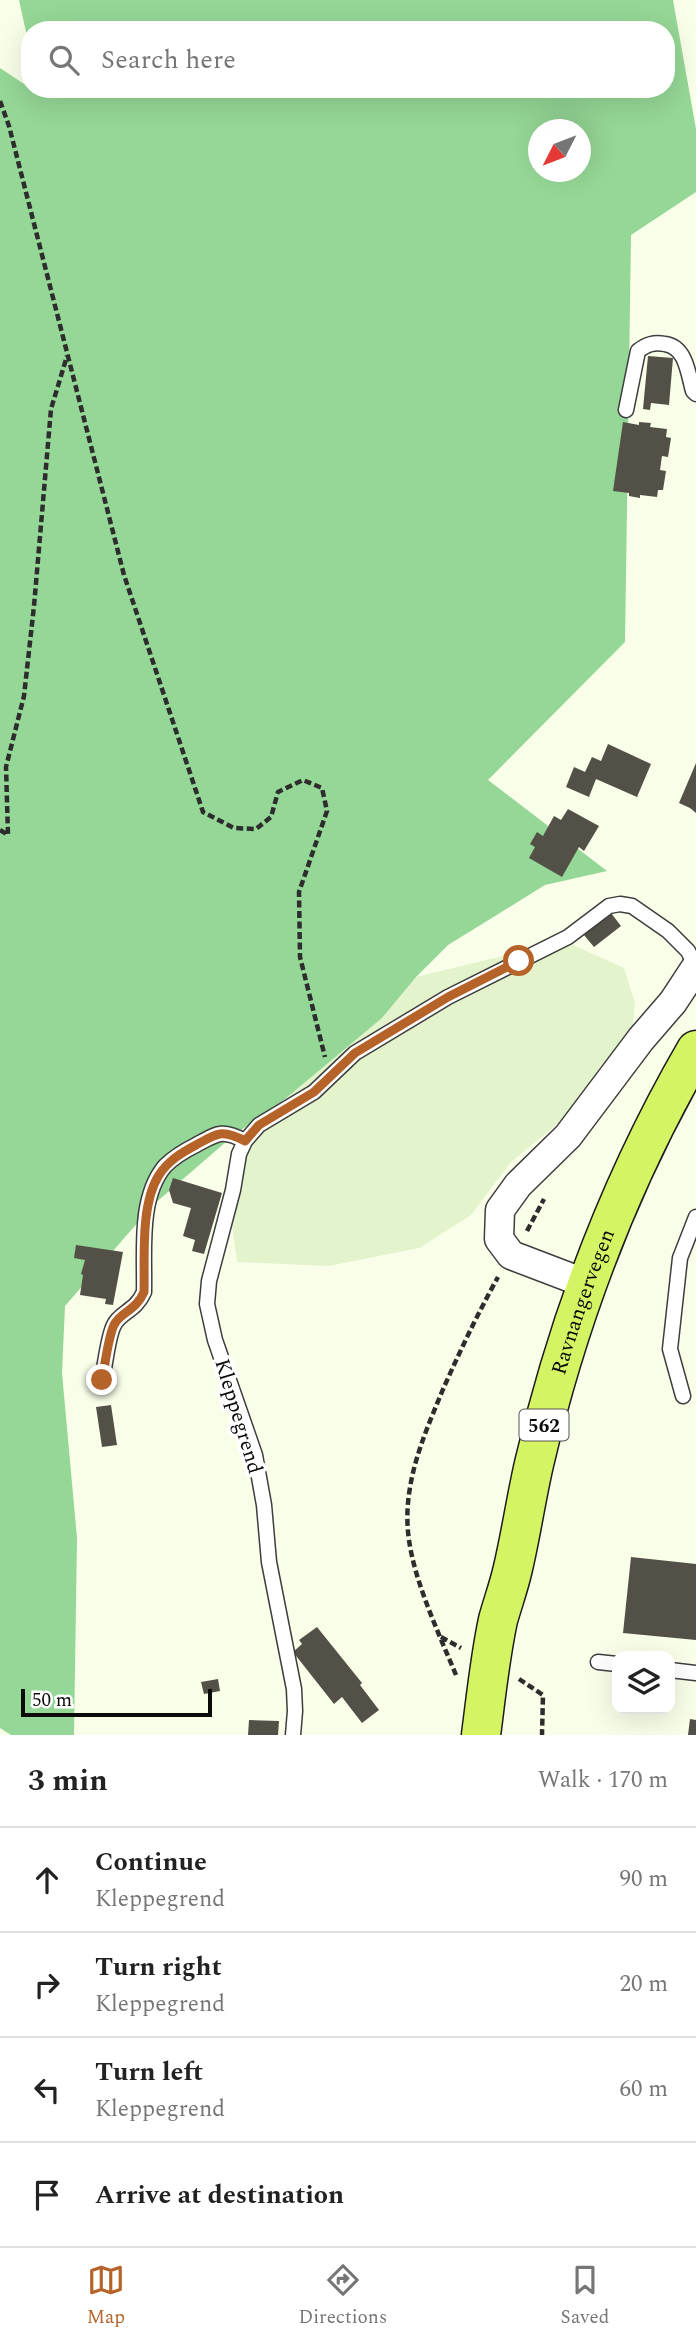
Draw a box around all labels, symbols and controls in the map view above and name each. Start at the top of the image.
search box [21,21,675,98]
text: Search here [101,40,236,80]
icon: search [45,41,83,79]
north arrow [528,119,591,182]
route start [503,945,534,976]
street label: Ravnangervegen [543,1224,624,1379]
street label: Kleppegrend [205,1355,271,1478]
route end [86,1364,117,1395]
road number: 562 [520,1410,568,1441]
map controls [612,1651,675,1714]
button: layers [612,1651,675,1714]
scale bar [21,1686,212,1718]
text: 50 m [32,1686,72,1715]
text: 3 min [28,1758,108,1804]
text: Walk · 170 m [538,1763,668,1798]
text: Continue [95,1842,207,1882]
icon: ahead [28,1861,66,1899]
text: 90 m [619,1862,668,1897]
text: Kleppegrend [95,1882,225,1917]
text: Turn right [95,1947,222,1987]
icon: right [28,1966,66,2004]
text: 20 m [619,1967,668,2002]
text: Kleppegrend [95,1987,225,2022]
text: Turn left [95,2052,203,2092]
icon: left [28,2071,66,2109]
text: 60 m [619,2072,668,2107]
text: Kleppegrend [95,2092,225,2127]
text: Arrive at destination [95,2175,344,2215]
icon: arrive [28,2176,66,2214]
tab: Map [87,2261,125,2332]
tab: Directions [298,2261,387,2332]
tab: Saved [561,2261,609,2332]

